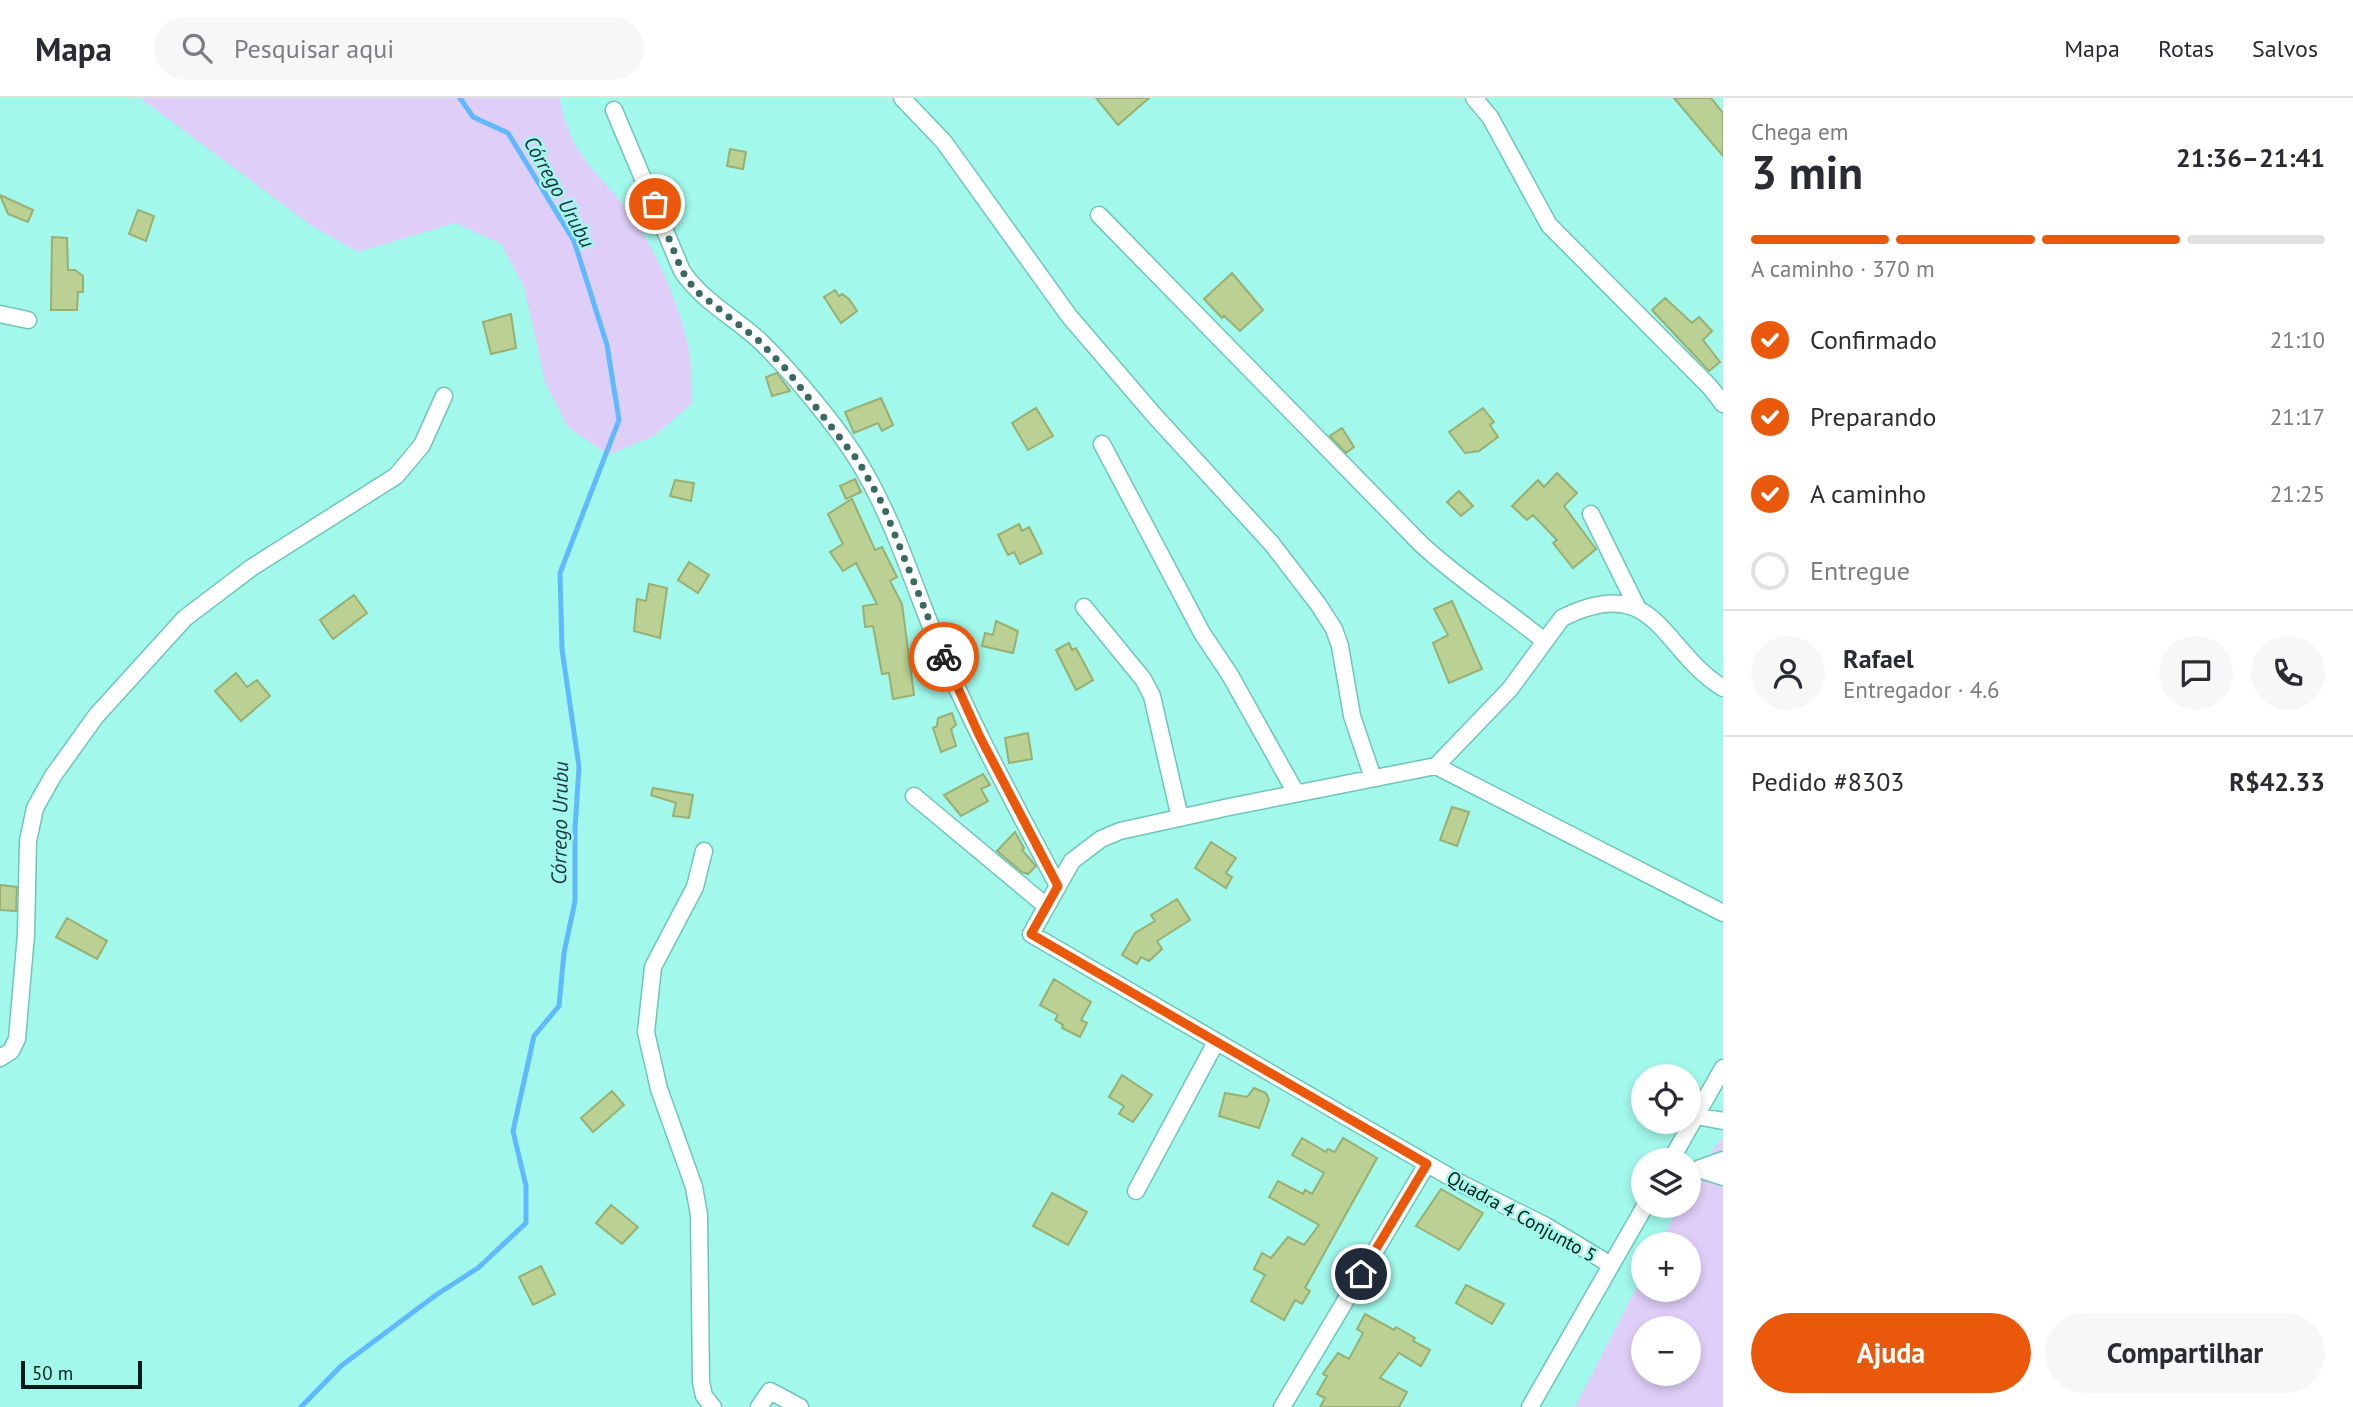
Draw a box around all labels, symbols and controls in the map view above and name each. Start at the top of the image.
search box [154,17,644,80]
text: Mapa [35,27,112,70]
icon: search [178,29,216,67]
text: Pesquisar aqui [234,32,394,65]
text: Mapa [2064,33,2120,64]
text: Rotas [2158,33,2214,64]
text: Salvos [2252,33,2318,64]
text: Chega em [1751,117,1848,146]
water label: Córrego Urubu [518,131,601,253]
text: 21:36–21:41 [2176,141,2325,174]
text: 3 min [1751,142,1863,202]
pin [625,174,685,234]
icon: bag [636,185,674,223]
text: A caminho · 370 m [1751,254,1935,283]
icon: check [1751,321,1789,359]
text: Confirmado [1810,323,1937,356]
text: 21:10 [2270,325,2325,354]
icon: check [1751,398,1789,436]
text: Preparando [1810,400,1937,433]
text: 21:17 [2270,402,2325,431]
icon: check [1751,475,1789,513]
text: A caminho [1810,477,1926,510]
text: 21:25 [2270,479,2325,508]
text: Entregue [1810,554,1910,587]
courier [909,622,979,692]
button: person [1751,636,1825,710]
button: chat [2159,636,2233,710]
button: phone [2251,636,2325,710]
icon: bike [925,638,963,676]
text: Rafael [1843,642,1914,675]
text: Entregador · 4.6 [1843,675,2000,704]
water label: Córrego Urubu [545,761,574,885]
text: Pedido #8303 [1751,765,1904,798]
text: R$42.33 [2229,765,2325,798]
map controls [1631,1064,1701,1386]
button: locate [1631,1064,1701,1134]
button: layers [1631,1148,1701,1218]
street label: Quadra 4 Conjunto 5 [1443,1165,1601,1267]
button: + [1631,1232,1701,1302]
pin [1331,1244,1391,1304]
icon: home [1342,1255,1380,1293]
button: Ajuda [1751,1313,2031,1393]
button: Compartilhar [2045,1313,2325,1393]
button: − [1631,1316,1701,1386]
scale bar [21,1358,142,1390]
text: 50 m [32,1361,73,1385]

